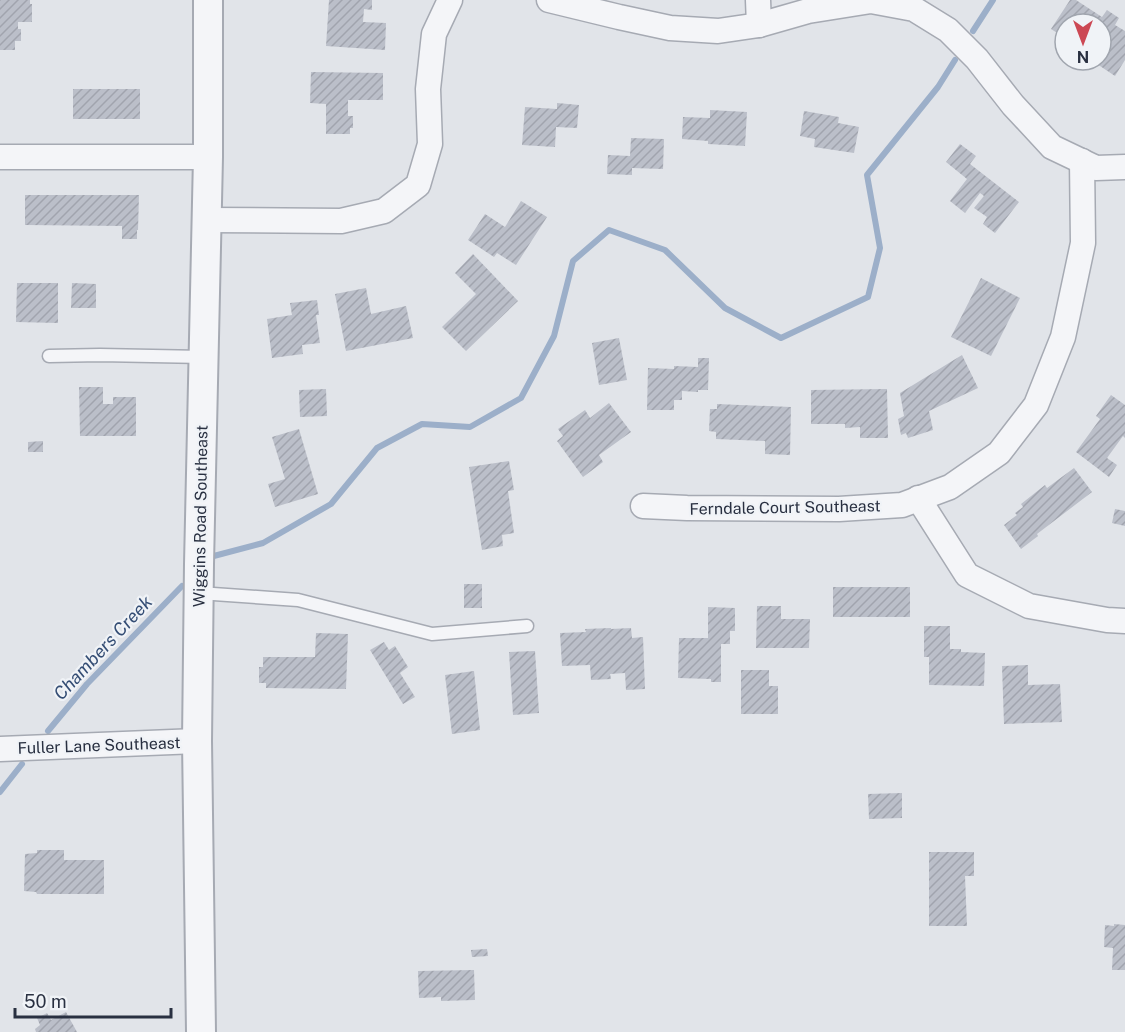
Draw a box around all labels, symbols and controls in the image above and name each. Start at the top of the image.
north arrow [1053,12,1113,72]
text: N [1077,47,1089,66]
street label: Wiggins Road Southeast [189,425,212,607]
street label: Ferndale Court Southeast [689,496,881,519]
water label: Chambers Creek [49,591,156,704]
street label: Fuller Lane Southeast [17,733,181,758]
scale bar [15,981,171,1019]
text: 50 m [24,991,67,1012]

